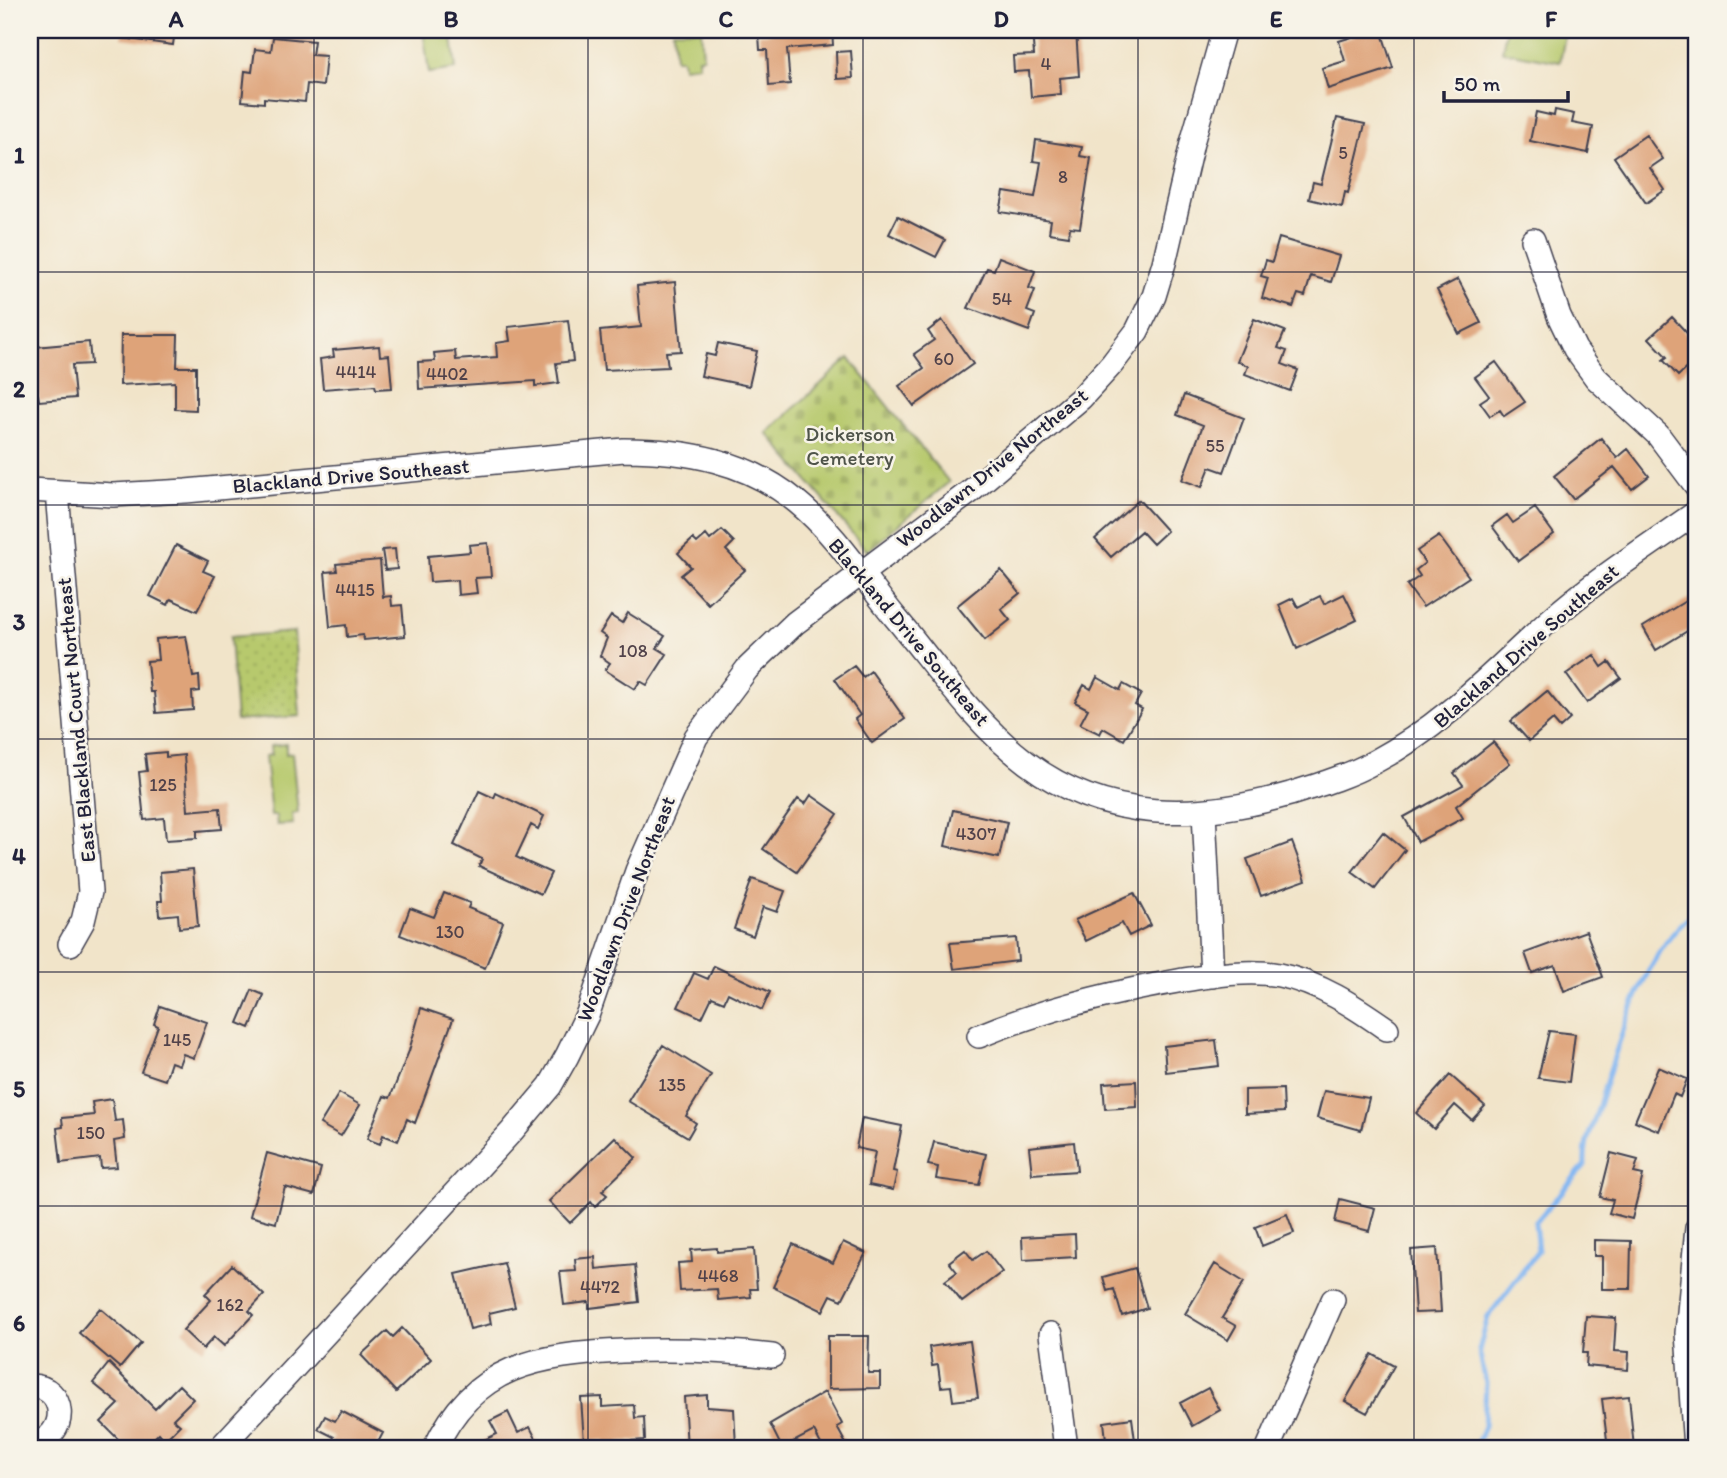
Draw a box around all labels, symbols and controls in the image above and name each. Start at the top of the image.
text: A [168,5,184,33]
text: B [444,5,459,33]
text: C [719,5,734,33]
text: D [993,5,1009,33]
text: E [1270,5,1283,33]
text: F [1545,5,1558,33]
house number: 4 [1041,53,1052,75]
scale bar [1444,60,1568,104]
text: 50 m [1454,71,1501,96]
text: 1 [14,141,25,169]
house number: 5 [1338,142,1348,164]
house number: 8 [1058,166,1068,188]
house number: 54 [992,288,1012,310]
house number: 60 [934,348,954,370]
house number: 4414 [336,361,377,383]
house number: 4402 [426,363,469,385]
text: 2 [13,375,26,403]
street label: Woodlawn Drive Northeast [891,382,1093,553]
park label: Dickerson Cemetery [805,421,895,470]
house number: 55 [1206,435,1224,457]
street label: Blackland Drive Southeast [232,453,470,498]
street label: Blackland Drive Southeast [823,533,995,731]
street label: Blackland Drive Southeast [1428,558,1624,733]
street label: East Blackland Court Northeast [51,577,100,863]
house number: 4415 [335,579,375,601]
text: 3 [13,608,26,636]
house number: 108 [618,640,648,662]
house number: 125 [149,774,177,796]
street label: Woodlawn Drive Northeast [571,792,680,1025]
house number: 4307 [956,823,996,845]
text: 4 [12,842,26,870]
house number: 130 [435,921,465,943]
house number: 145 [163,1029,191,1051]
house number: 135 [658,1074,686,1096]
text: 5 [13,1075,25,1103]
house number: 150 [77,1122,105,1144]
house number: 4468 [697,1265,739,1287]
house number: 4472 [580,1276,621,1298]
house number: 162 [216,1294,244,1316]
text: 6 [13,1309,25,1337]

